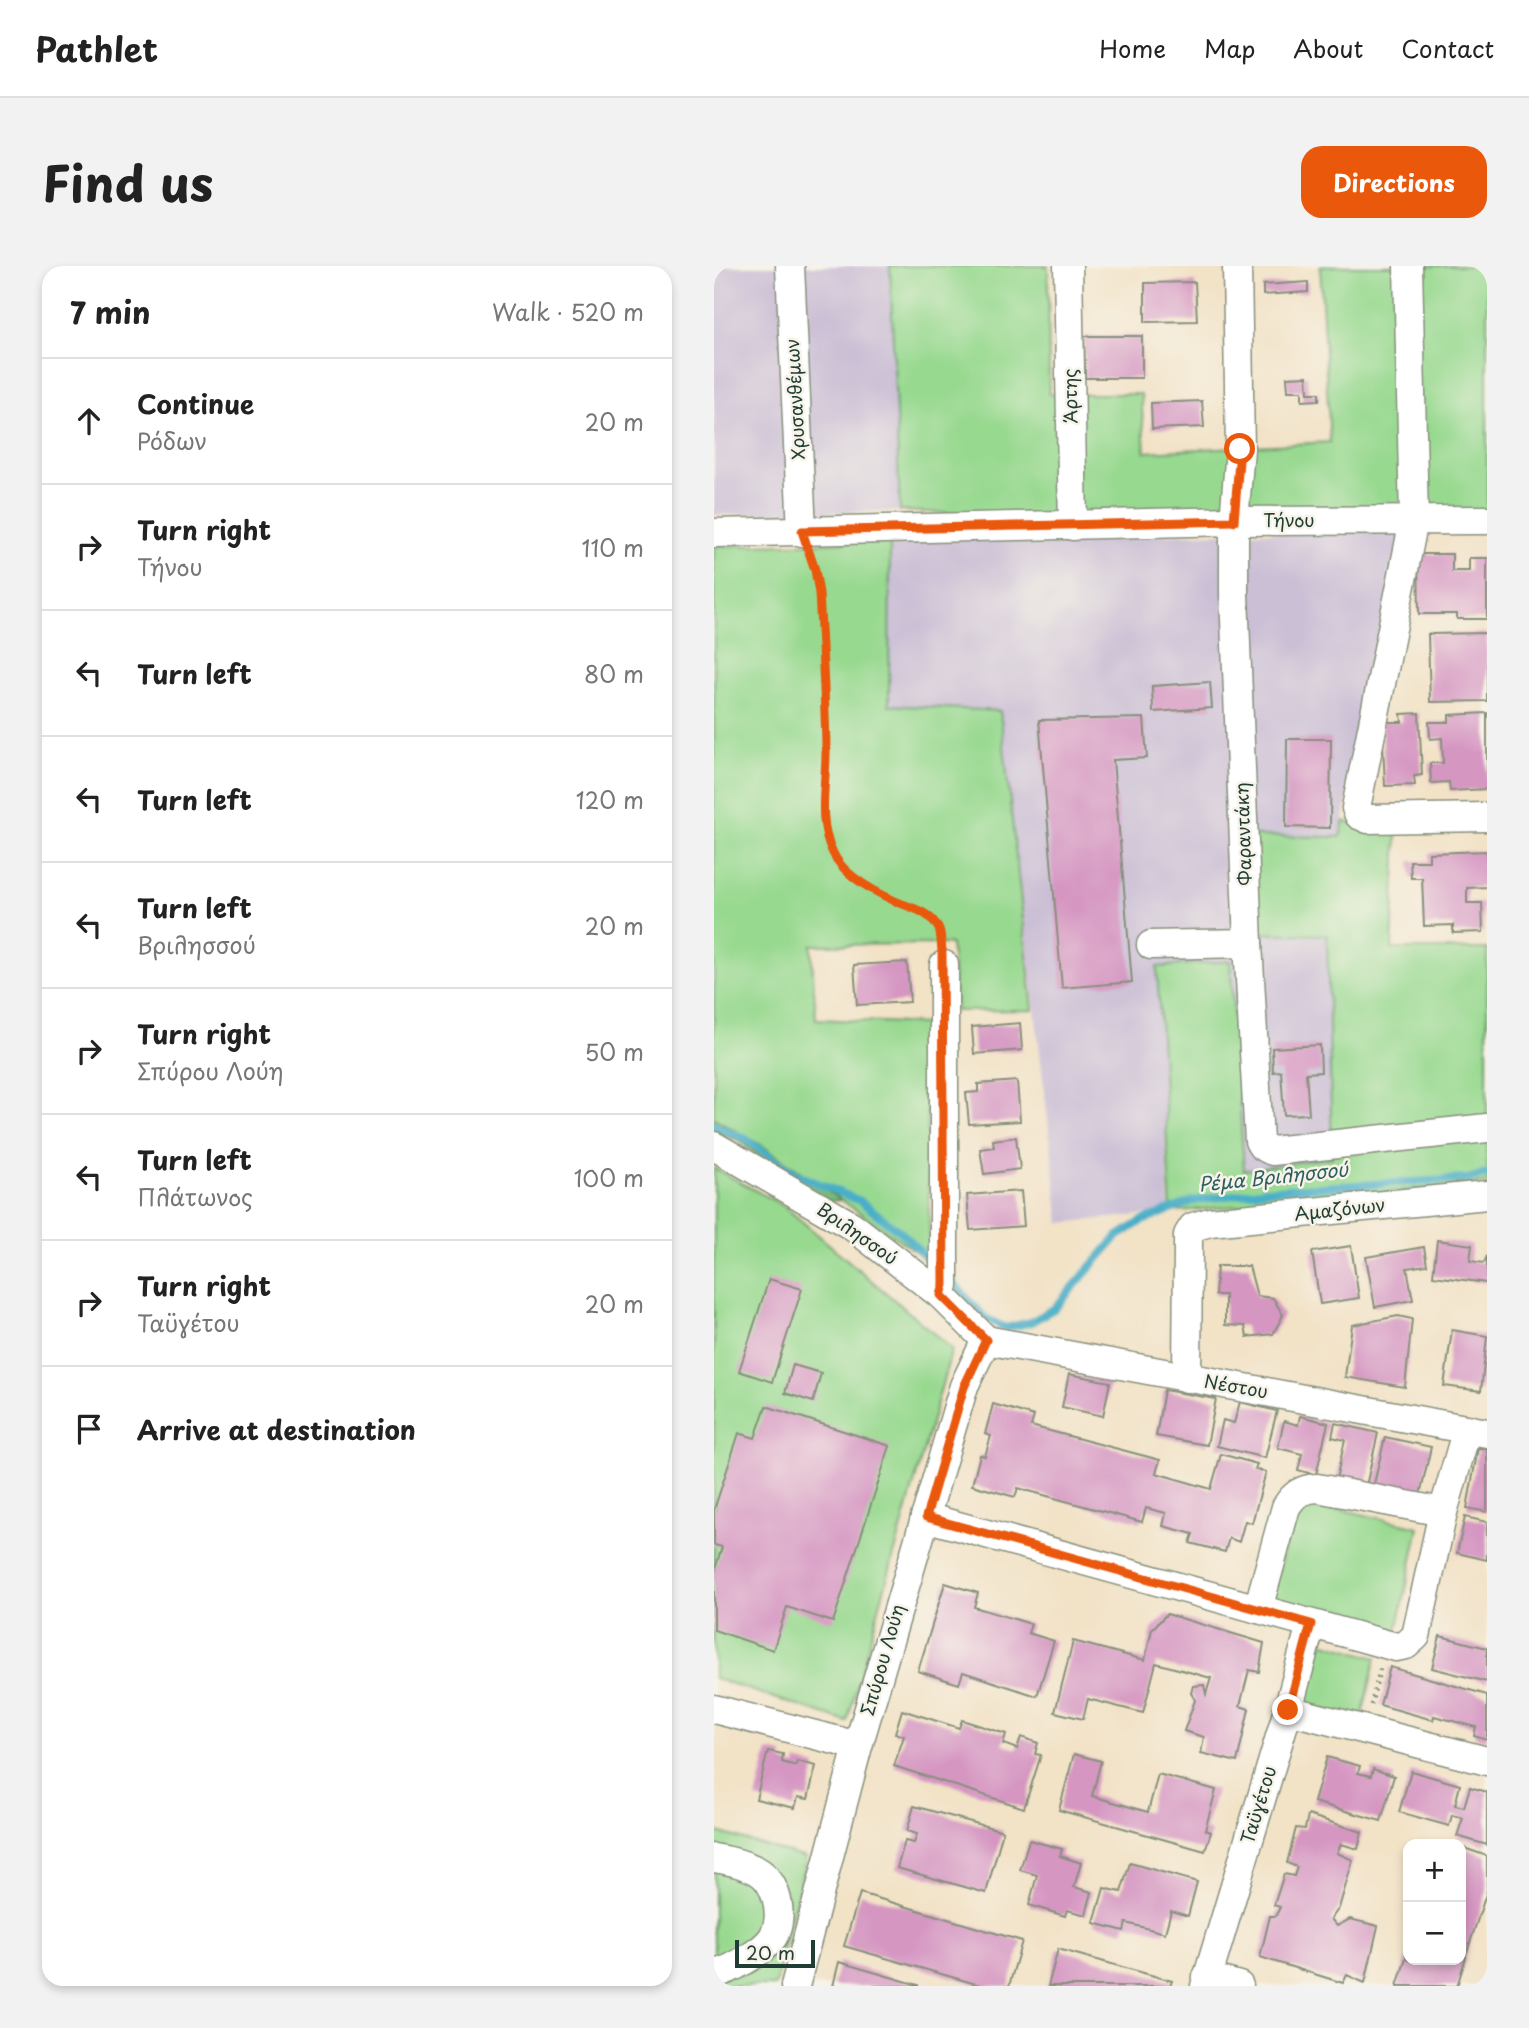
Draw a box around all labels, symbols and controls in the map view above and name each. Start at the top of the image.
text: Pathlet [35,23,158,73]
text: Home [1099,30,1166,66]
text: Map [1204,30,1255,66]
text: About [1293,30,1363,66]
text: Contact [1401,30,1494,66]
text: Find us [42,145,213,219]
button: Directions [1301,146,1487,218]
text: 7 min [70,289,151,334]
text: Walk · 520 m [492,294,644,329]
street label: Χρυσανθέμων [778,338,811,460]
street label: Άρτης [1056,368,1083,424]
text: Continue [137,384,254,423]
icon: ahead [70,402,108,440]
text: 20 m [585,404,644,439]
text: Ρόδων [137,423,207,458]
route start [1224,433,1255,464]
street label: Τήνου [1263,506,1315,533]
text: Turn right [137,510,271,549]
icon: right [70,528,108,566]
text: 110 m [582,530,644,565]
text: Τήνου [137,549,203,584]
icon: left [70,654,108,692]
text: Turn left [137,654,252,693]
text: 80 m [584,656,644,691]
icon: left [70,780,108,818]
text: Turn left [137,780,252,819]
text: 120 m [576,782,644,817]
street label: Φαραντάκη [1227,782,1258,886]
text: Turn left [137,888,252,927]
icon: left [70,906,108,944]
text: 20 m [585,908,644,943]
text: Βριλησσού [137,927,256,962]
text: Turn right [137,1014,271,1053]
icon: right [70,1032,108,1070]
text: 50 m [584,1034,644,1069]
text: Σπύρου Λούη [137,1053,284,1088]
text: Turn left [137,1140,252,1179]
water label: Ρέμα Βριλησσού [1197,1154,1351,1198]
icon: left [70,1158,108,1196]
text: 100 m [574,1160,644,1195]
text: Πλάτωνος [137,1179,253,1214]
street label: Αμαζόνων [1293,1190,1387,1227]
street label: Βριλησσού [812,1195,904,1270]
text: Turn right [137,1266,271,1305]
icon: right [70,1284,108,1322]
text: 20 m [585,1286,644,1321]
text: Ταϋγέτου [137,1305,240,1340]
street label: Νέστου [1202,1367,1270,1404]
icon: arrive [70,1410,108,1448]
text: Arrive at destination [137,1410,416,1449]
street label: Σπύρου Λούη [853,1601,910,1718]
route end [1272,1694,1303,1725]
street label: Ταϋγέτου [1233,1762,1282,1847]
map controls [1403,1839,1466,1965]
button: + [1403,1839,1466,1902]
button: − [1403,1902,1466,1965]
scale bar [735,1937,816,1969]
text: 20 m [746,1938,795,1966]

